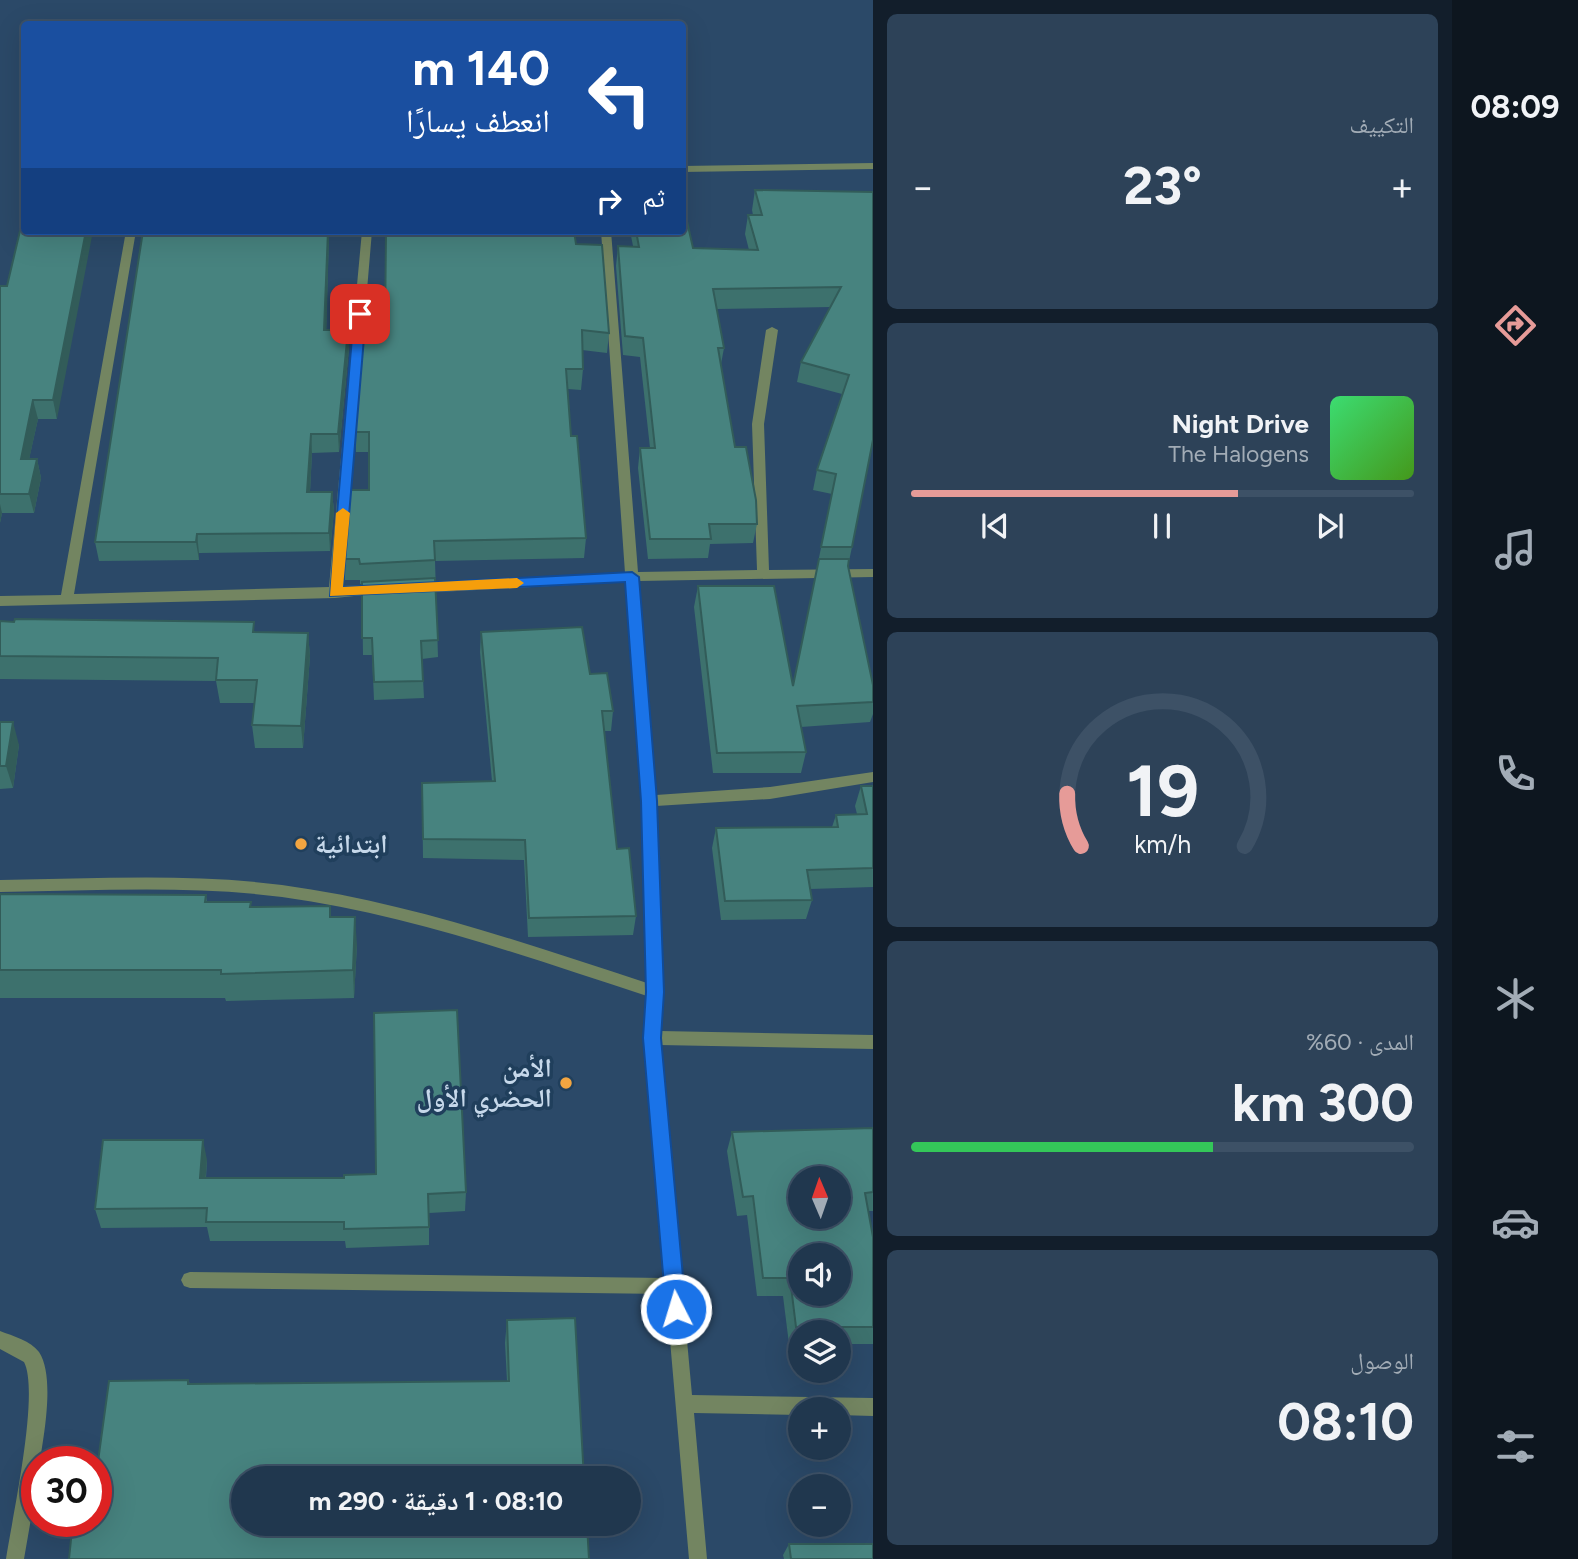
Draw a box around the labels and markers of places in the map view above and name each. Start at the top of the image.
pin [330,284,390,344]
place label: ابتدائية [315,828,388,860]
marker: ابتدائية [293,836,309,852]
place label: الأمن الحضري الأول [416,1052,552,1118]
marker: الأمن الحضري الأول [558,1075,574,1091]

